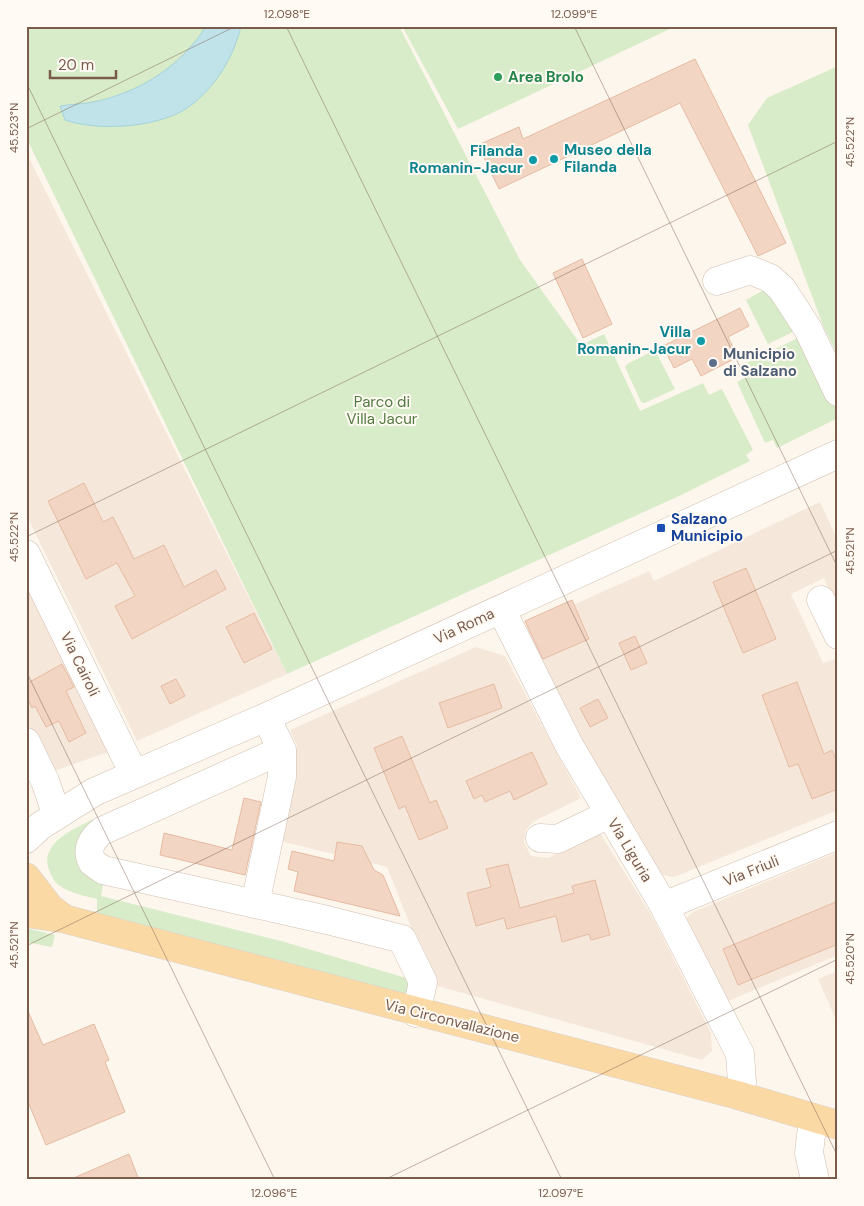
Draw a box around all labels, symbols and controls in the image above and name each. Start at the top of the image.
text: 12.098°E [264,6,310,22]
text: 12.099°E [551,6,598,22]
scale bar [50,48,116,80]
text: 20 m [58,55,94,75]
place label: Area Brolo [508,67,584,87]
marker: Area Brolo [492,71,504,83]
text: 45.523°N [6,103,22,153]
text: 45.522°N [842,117,858,167]
place label: Museo della Filanda [564,140,652,177]
place label: Filanda Romanin-Jacur [409,141,523,178]
marker: Museo della Filanda [548,153,560,165]
marker: Filanda Romanin-Jacur [527,154,539,166]
place label: Villa Romanin-Jacur [577,322,691,359]
marker: Villa Romanin-Jacur [695,335,707,347]
place label: Municipio di Salzano [723,344,797,381]
marker: Municipio di Salzano [707,357,719,369]
park label: Parco di Villa Jacur [347,392,418,429]
place label: Salzano Municipio [671,509,743,546]
text: 45.522°N [6,512,22,562]
marker: Salzano Municipio [655,522,667,534]
text: 45.521°N [842,527,858,575]
street label: Via Roma [430,603,498,649]
street label: Via Cairoli [56,628,104,700]
street label: Via Liguria [603,814,657,886]
street label: Via Friuli [720,851,782,891]
text: 45.521°N [6,921,22,969]
text: 45.520°N [842,933,858,985]
street label: Via Circonvallazione [382,995,522,1047]
text: 12.096°E [251,1185,298,1201]
text: 12.097°E [538,1185,584,1201]

